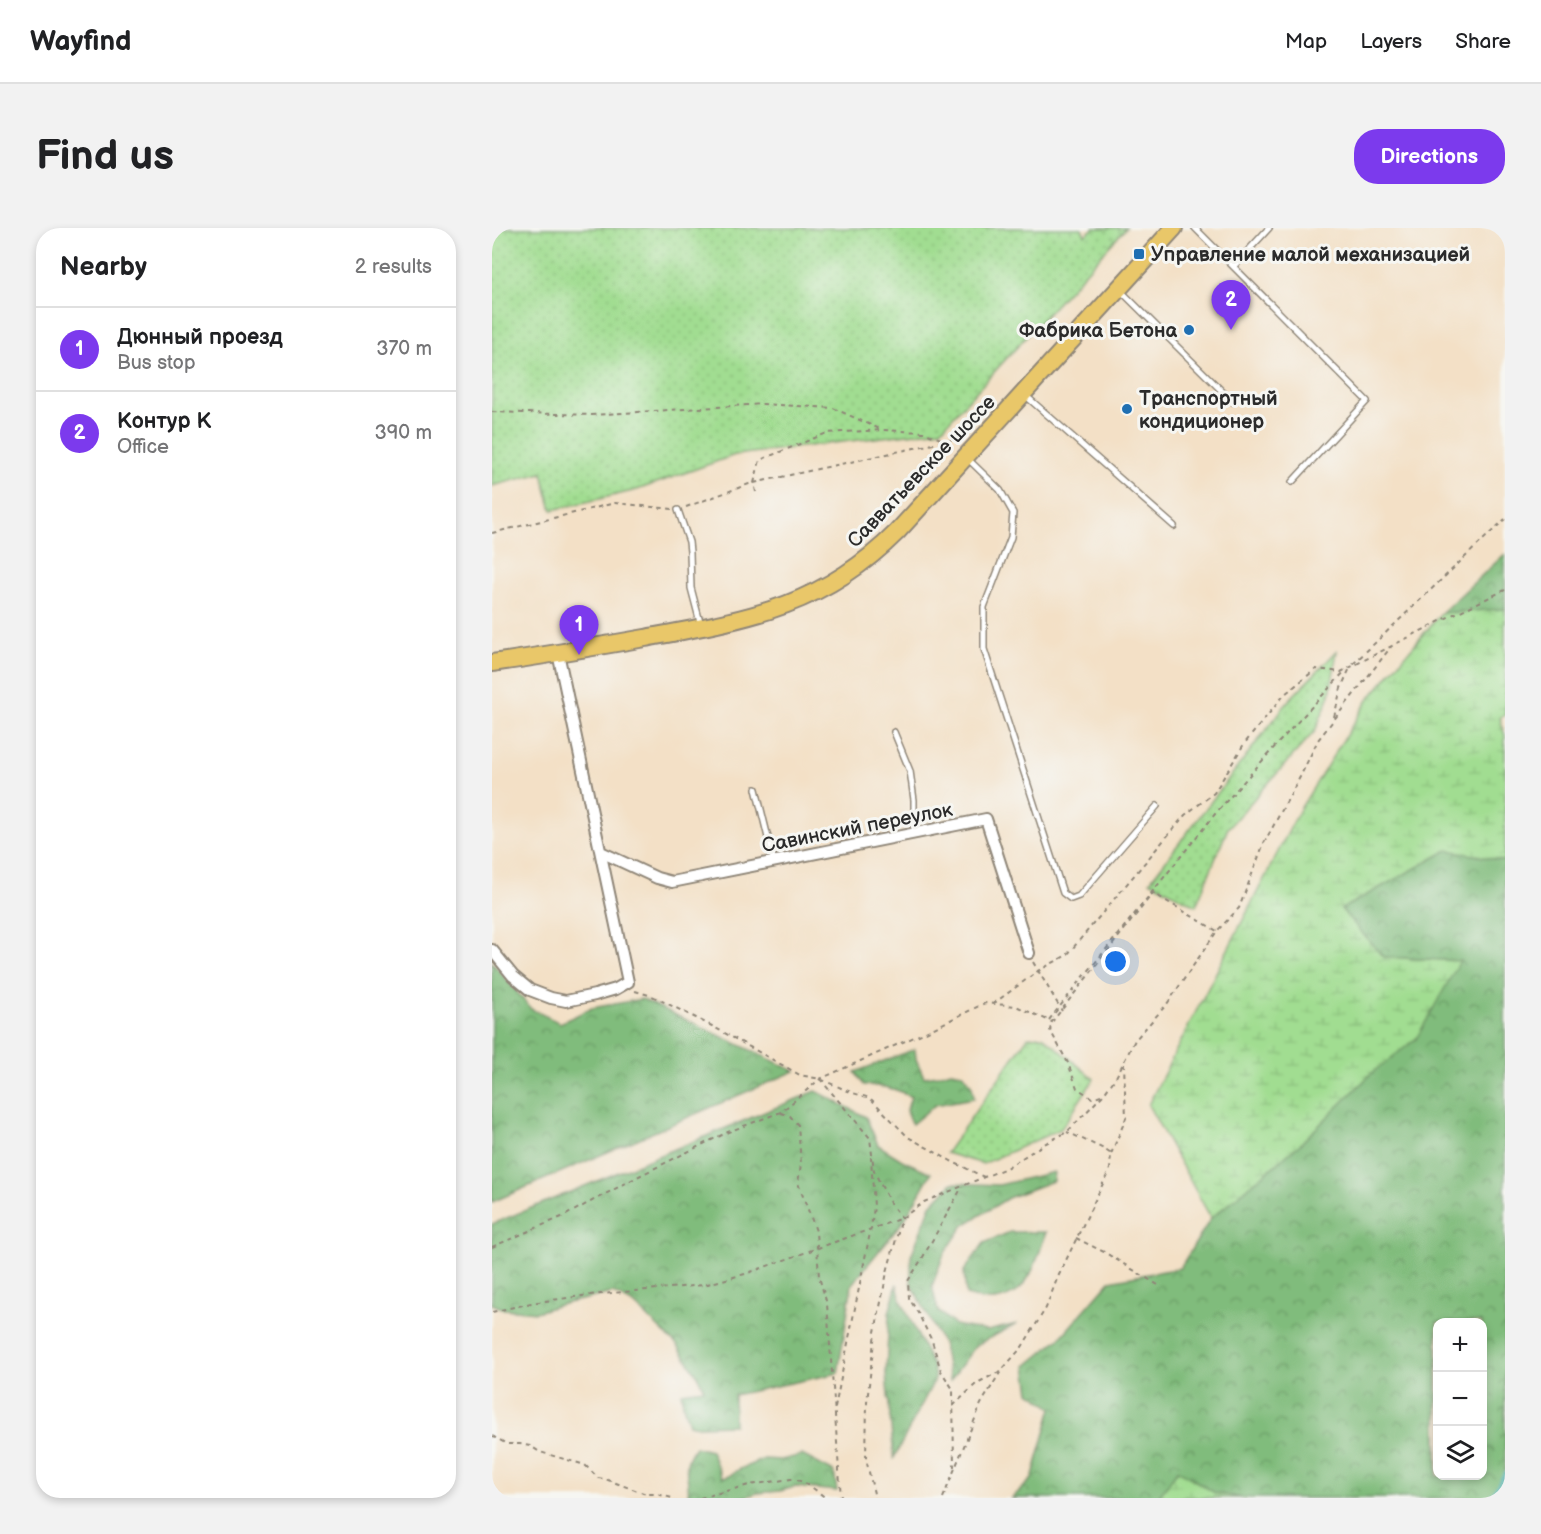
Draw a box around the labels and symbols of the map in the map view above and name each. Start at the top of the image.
place label: Управление малой механизацией [1151,243,1470,267]
marker: Управление малой механизацией [1132,247,1146,261]
pin: 2 [1212,280,1250,330]
place label: Фабрика Бетона [1019,319,1177,343]
marker: Фабрика Бетона [1182,323,1196,337]
place label: Транспортный кондиционер [1139,387,1278,434]
street label: Савватьевское шоссе [843,390,1001,553]
marker: Транспортный кондиционер [1120,402,1134,416]
pin: 1 [560,606,598,655]
street label: Савинский переулок [760,798,955,858]
your location [1101,947,1130,976]

